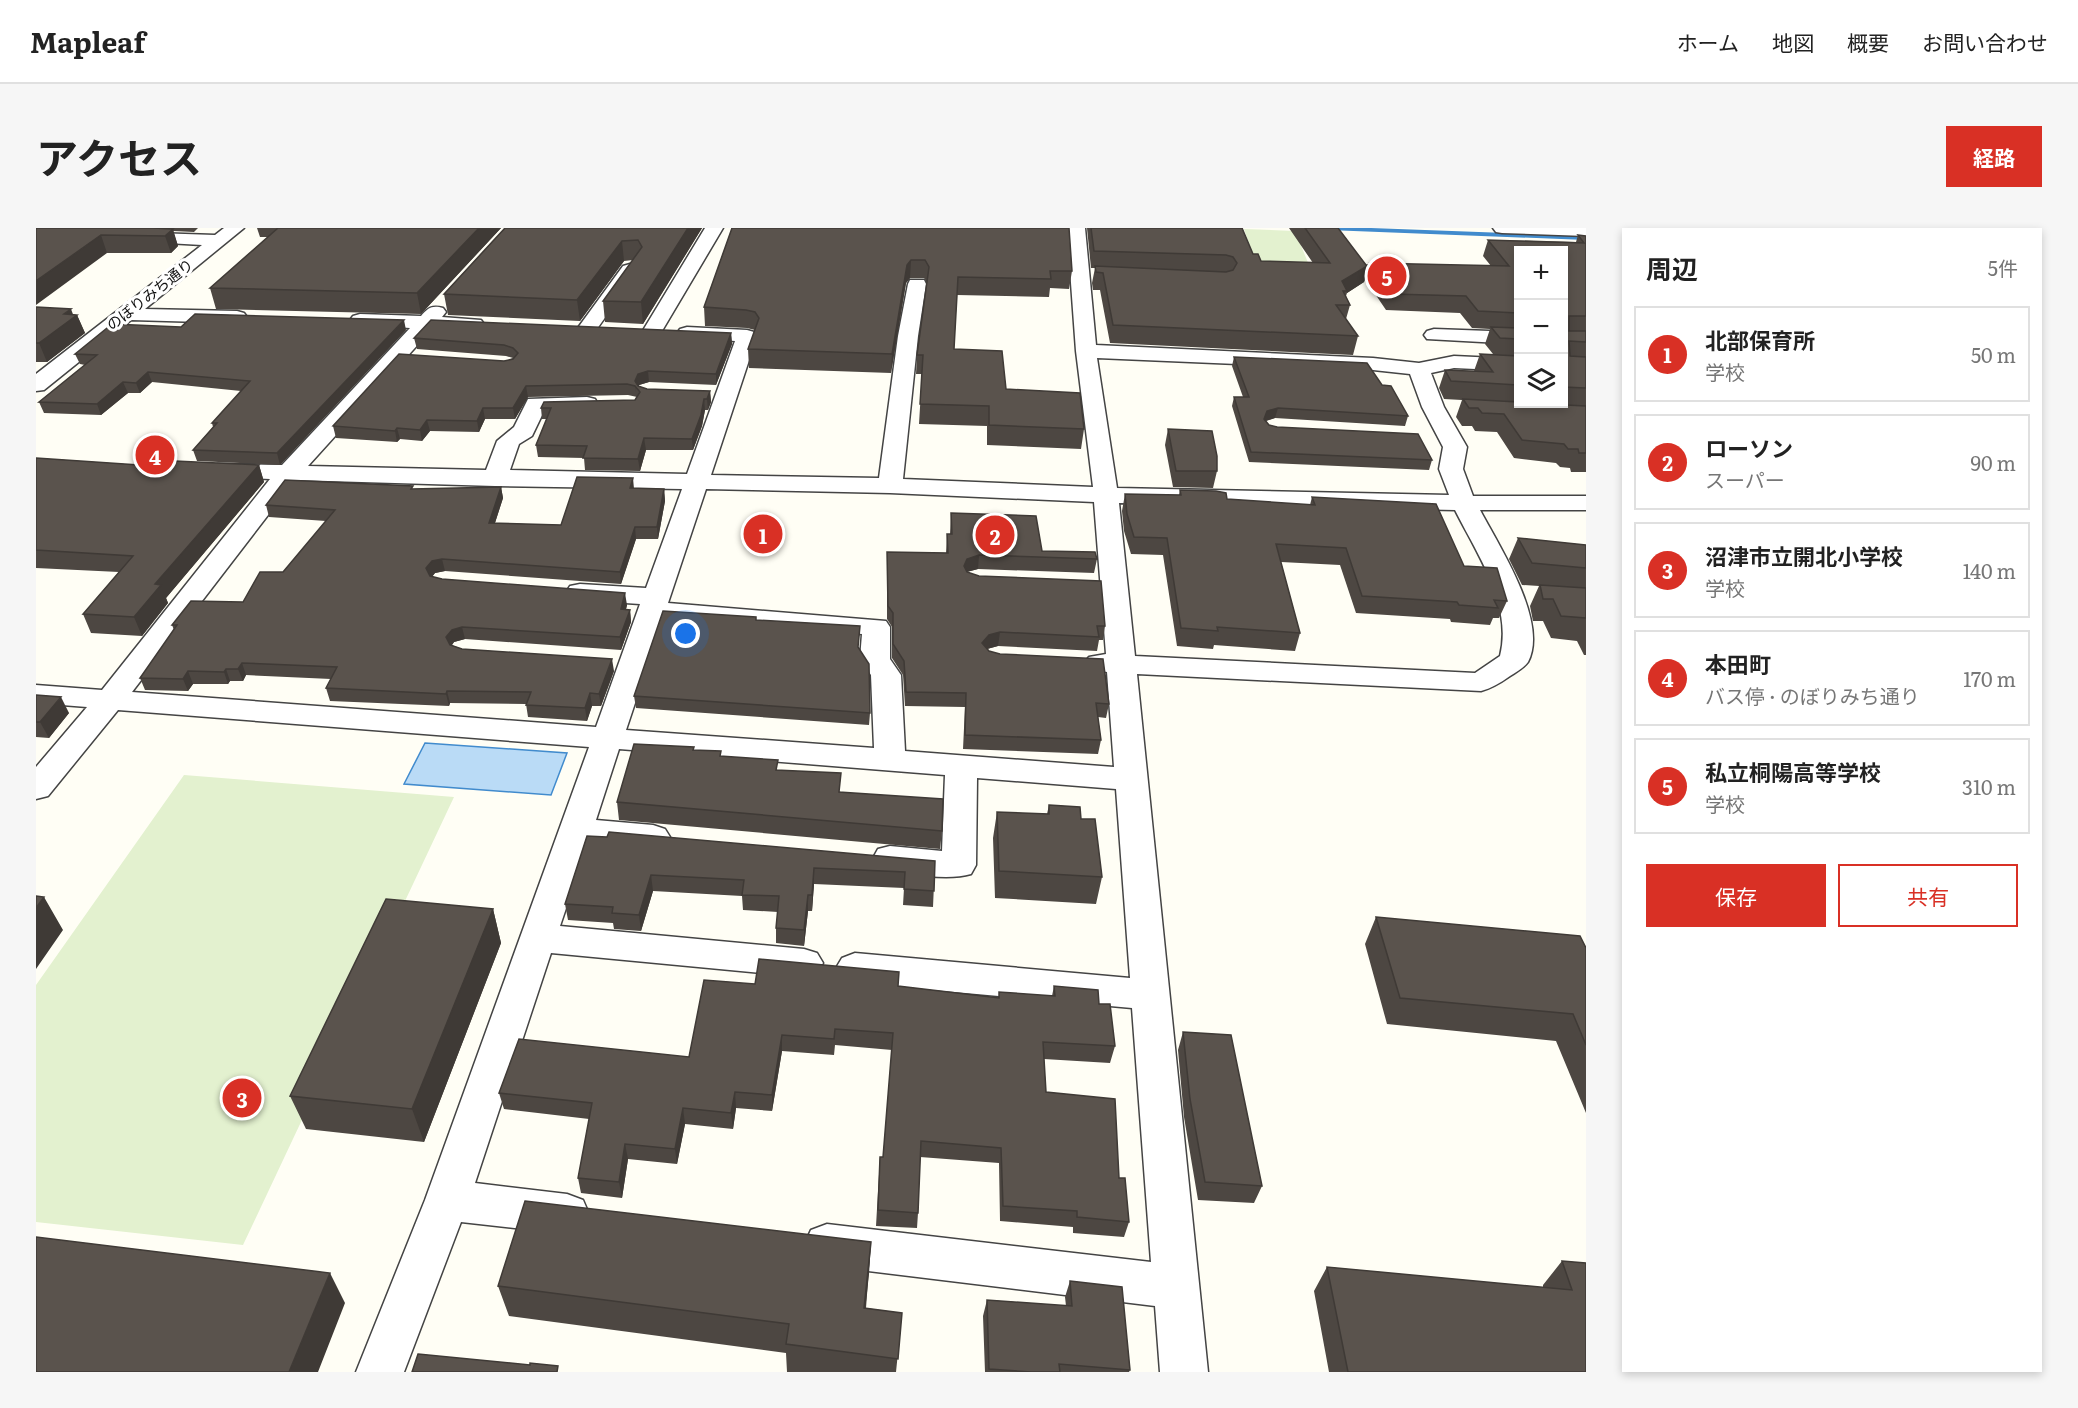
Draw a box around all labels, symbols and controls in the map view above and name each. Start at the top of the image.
text: Mapleaf [30,20,145,62]
text: ホーム [1677,26,1739,57]
text: 地図 [1772,26,1814,57]
text: 概要 [1847,26,1889,57]
text: お問い合わせ [1922,26,2048,57]
text: アクセス [36,125,202,187]
button: 経路 [1946,126,2042,187]
map controls [1514,246,1568,408]
button: + [1514,246,1568,300]
text: 周辺 [1646,248,1698,287]
street label: のぼりみち通り [101,252,198,335]
text: 5件 [1988,252,2018,282]
pin: 5 [1368,254,1406,298]
button: − [1514,300,1568,354]
text: 北部保育所 [1705,323,1815,356]
text: 1 [1663,339,1672,369]
text: 50 m [1971,339,2016,369]
button: layers [1514,354,1568,408]
text: 学校 [1705,356,1745,386]
text: ローソン [1705,431,1793,464]
pin: 4 [136,432,174,478]
text: 2 [1662,447,1673,477]
text: 90 m [1971,447,2016,477]
text: スーパー [1705,464,1785,494]
pin: 1 [744,512,782,556]
pin: 2 [976,512,1014,558]
text: 沼津市立開北小学校 [1705,539,1903,572]
text: 3 [1662,555,1673,585]
text: 140 m [1963,555,2016,585]
text: 学校 [1705,572,1745,602]
your location [671,619,700,648]
text: 本田町 [1705,647,1771,680]
text: 4 [1661,663,1674,693]
text: 170 m [1963,663,2016,693]
text: バス停 · のぼりみち通り [1705,680,1920,710]
text: 私立桐陽高等学校 [1705,755,1881,788]
text: 5 [1662,771,1673,801]
text: 310 m [1962,771,2016,801]
text: 学校 [1705,788,1745,818]
button: 保存 [1646,864,1826,927]
button: 共有 [1838,864,2018,927]
pin: 3 [222,1076,262,1120]

